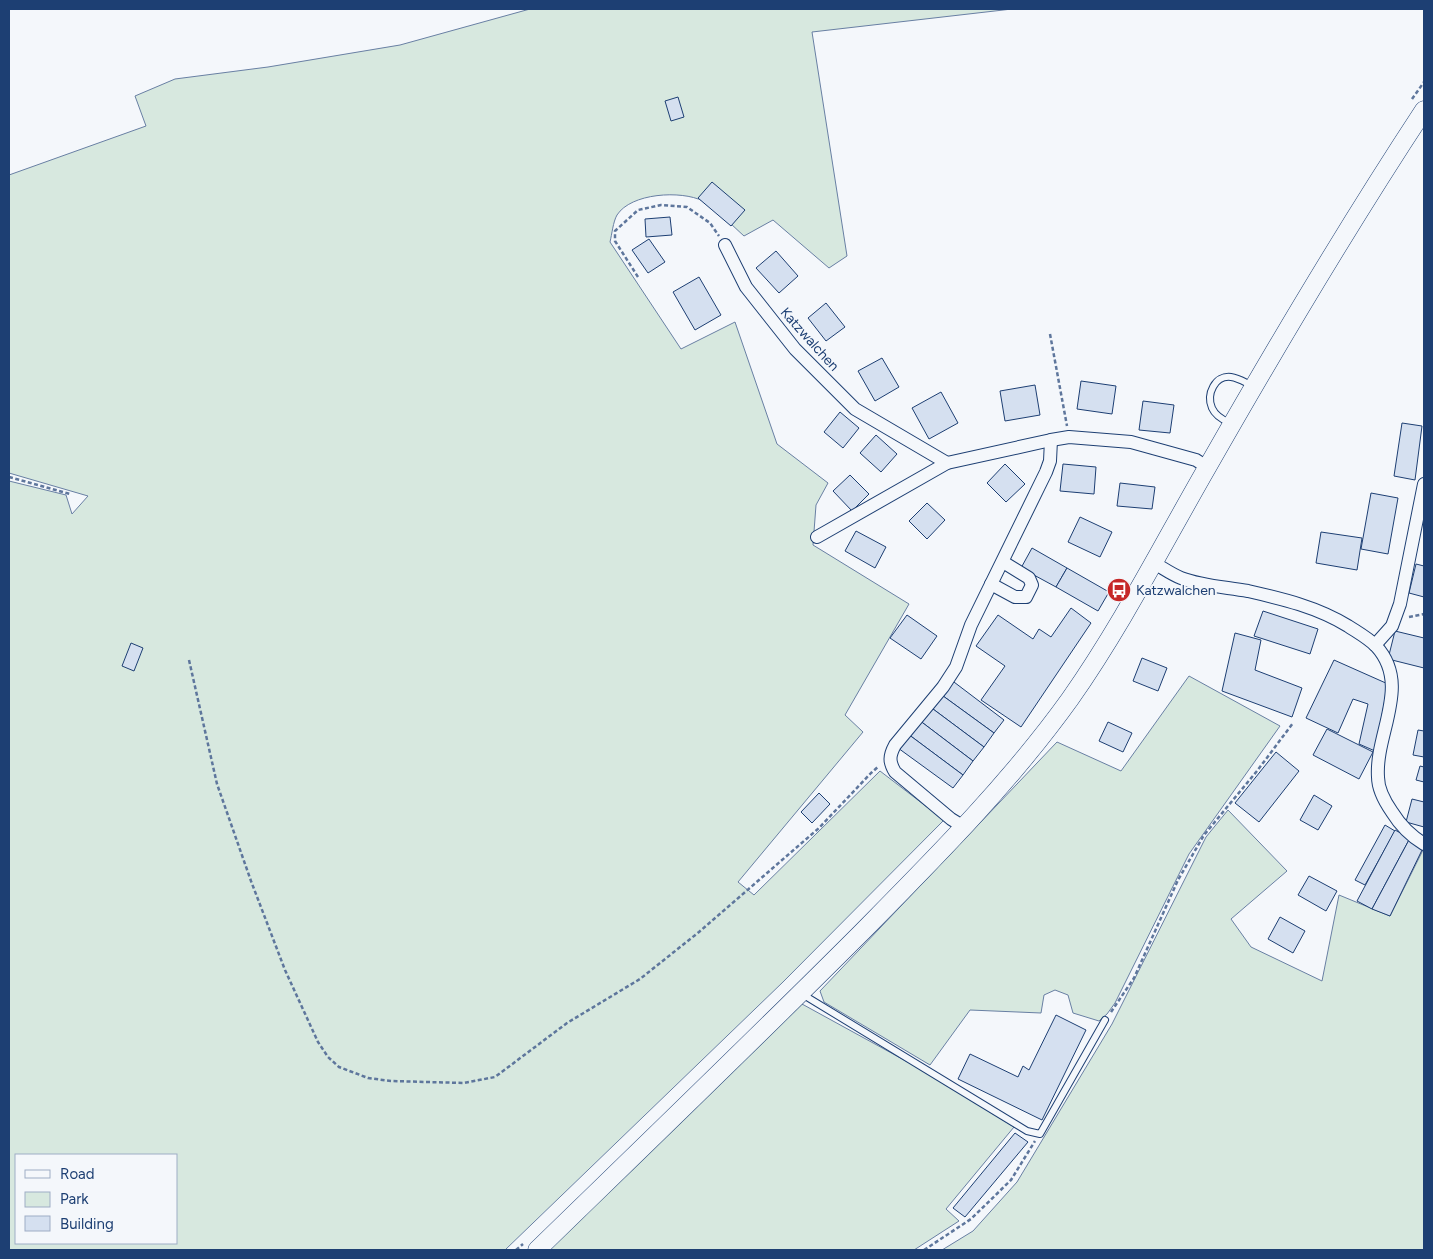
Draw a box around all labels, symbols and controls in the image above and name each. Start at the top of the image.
street label: Katzwalchen [777,304,843,375]
bus stop icon: Katzwalchen [1106,577,1132,603]
place label: Katzwalchen [1136,582,1216,599]
legend [15,1154,178,1244]
text: Road [60,1165,95,1183]
text: Park [60,1190,89,1208]
text: Building [60,1215,114,1233]

